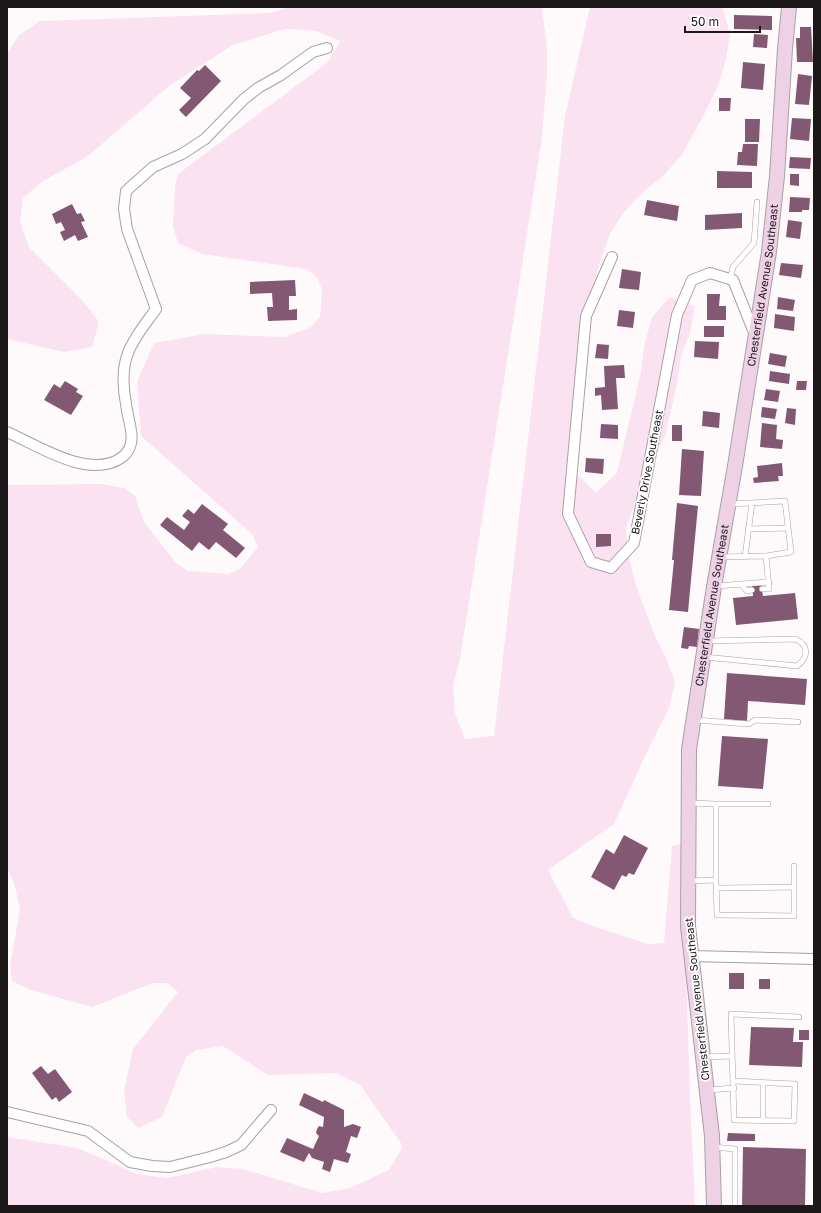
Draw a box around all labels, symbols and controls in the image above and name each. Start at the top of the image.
scale bar [685,8,760,34]
text: 50 m [691,14,719,29]
street label: Chesterfield Avenue Southeast [744,203,780,367]
street label: Beverly Drive Southeast [628,408,665,535]
street label: Chesterfield Avenue Southeast [692,523,731,687]
street label: Chesterfield Avenue Southeast [681,917,712,1081]

